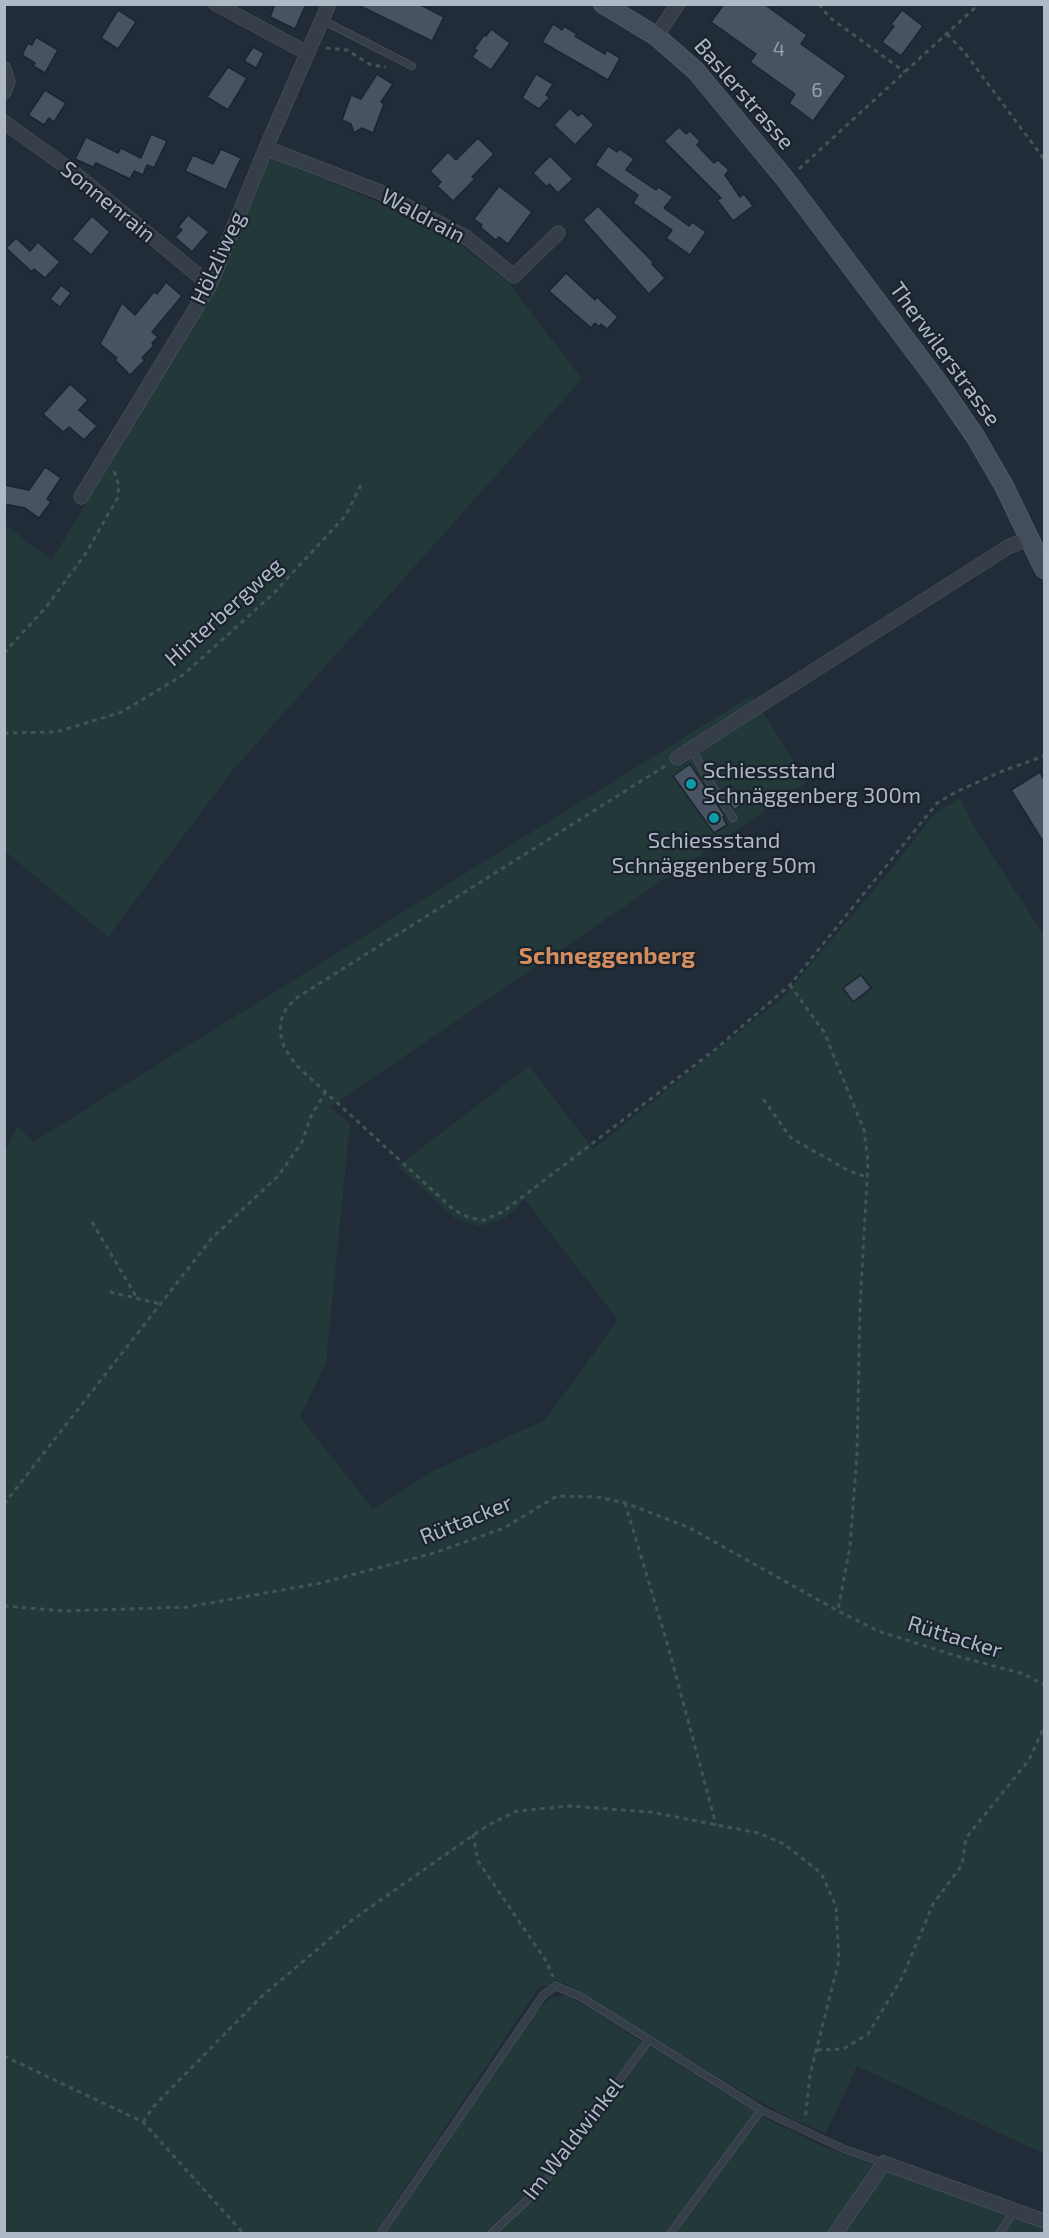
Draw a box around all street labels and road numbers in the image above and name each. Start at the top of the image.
street label: Baslerstrasse [689,33,799,155]
street label: Sonnenrain [55,156,161,248]
street label: Waldrain [377,183,469,249]
street label: Hölzliweg [185,208,251,308]
street label: Therwilerstrasse [884,277,1006,431]
street label: Hinterbergweg [160,552,288,672]
street label: Rüttacker [416,1490,516,1550]
street label: Rüttacker [905,1610,1005,1664]
street label: Im Waldwinkel [517,2073,629,2205]

